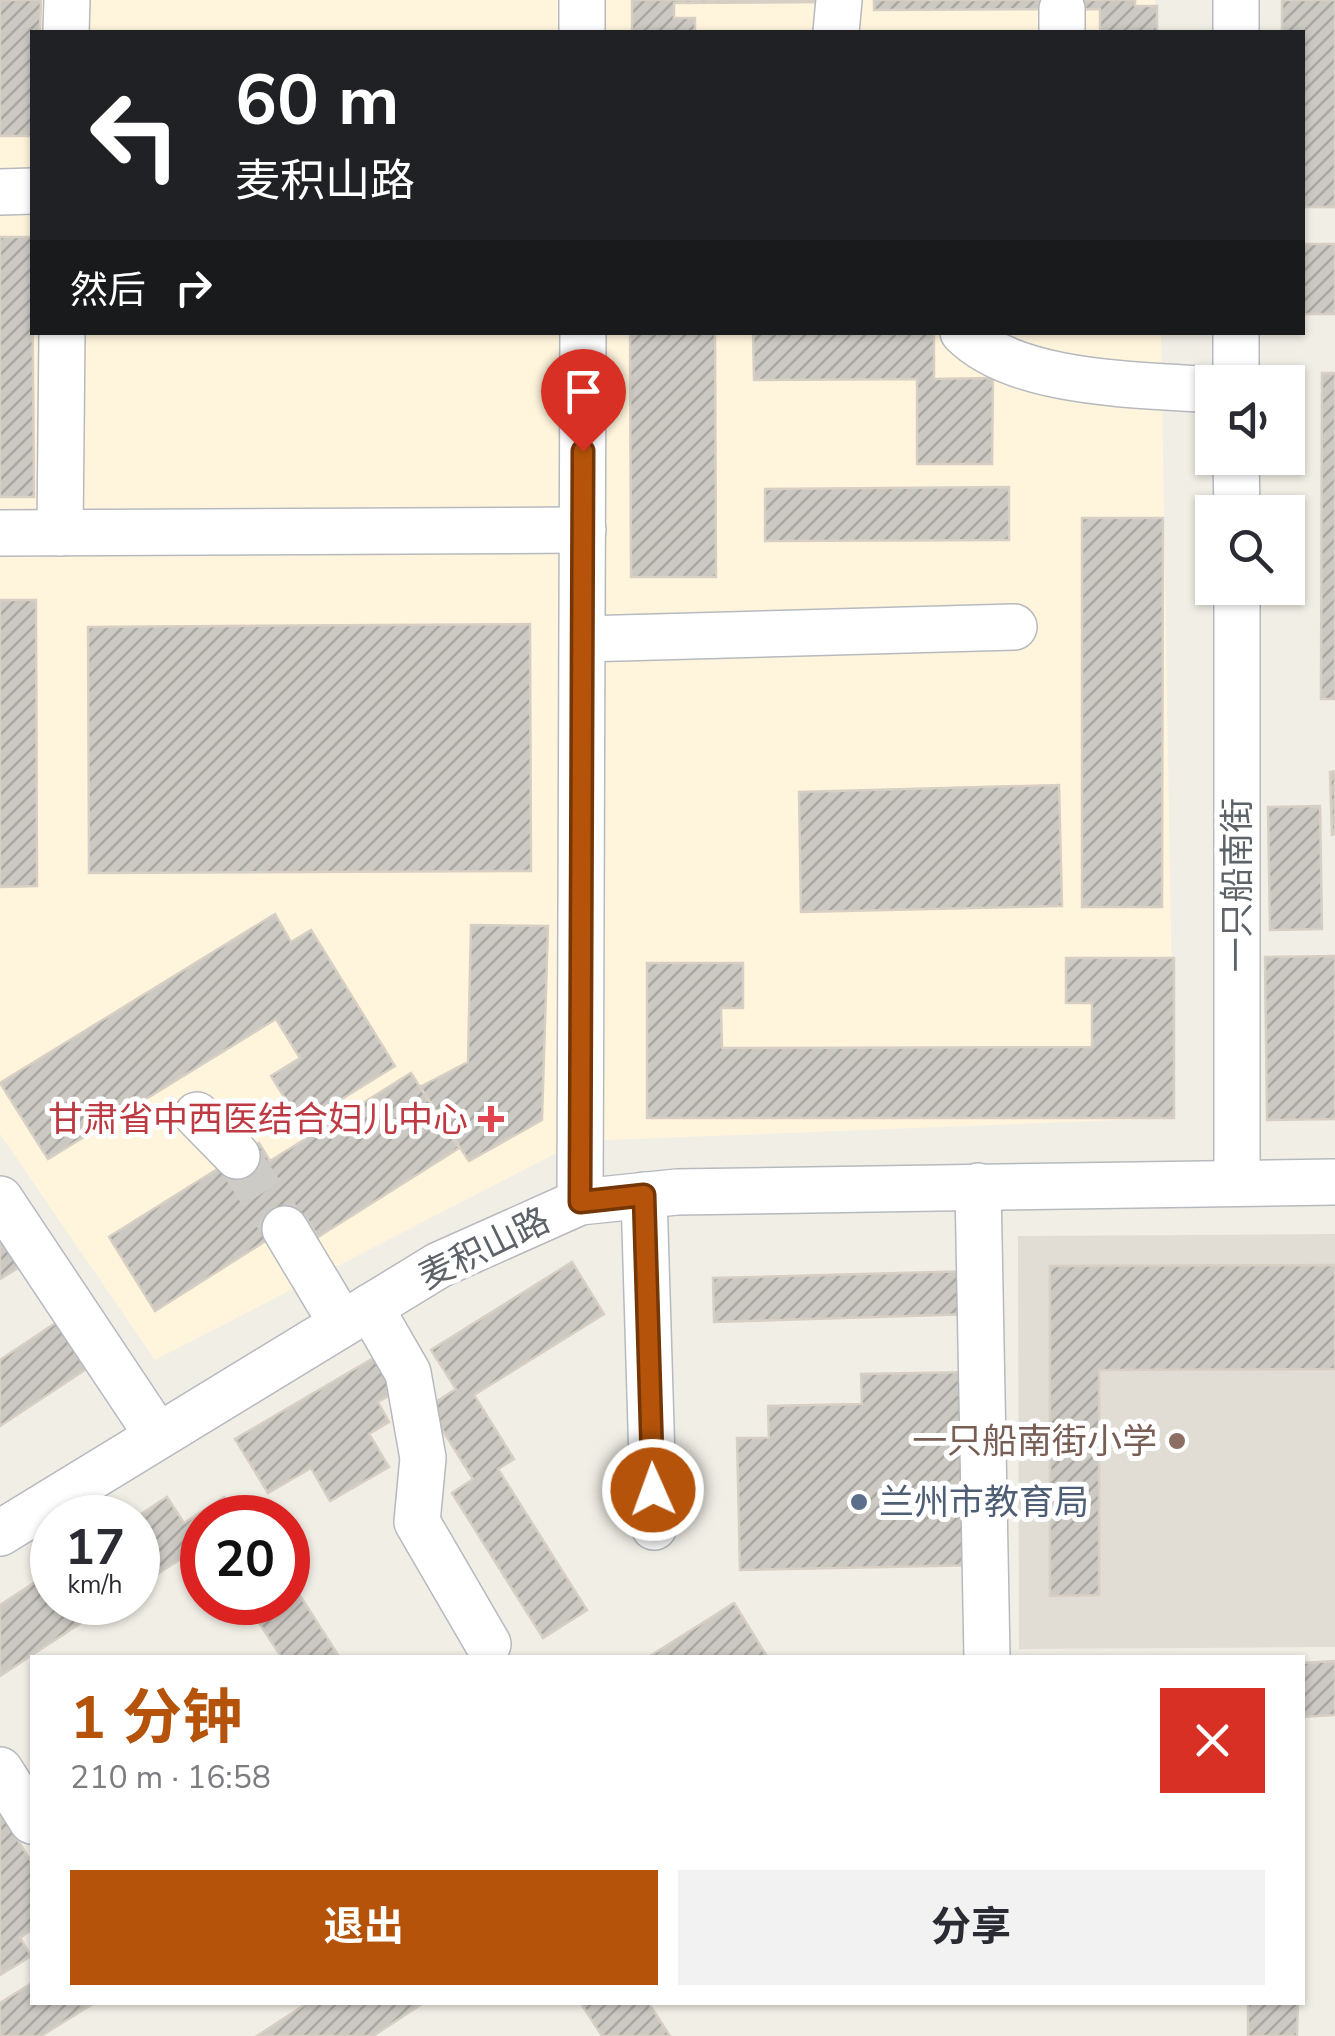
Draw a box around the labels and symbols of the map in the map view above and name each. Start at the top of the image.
pin [541,349,626,452]
street label: 一只船南街 [1214,797,1261,973]
place label: 甘肃省中西医结合妇儿中心 [48,1096,468,1143]
marker: 甘肃省中西医结合妇儿中心 [478,1106,504,1132]
street label: 麦积山路 [411,1197,557,1300]
place label: 一只船南街小学 [912,1418,1157,1465]
marker: 一只船南街小学 [1166,1430,1188,1452]
position arrow [601,1438,705,1542]
place label: 兰州市教育局 [879,1479,1089,1526]
marker: 兰州市教育局 [848,1491,870,1513]
speed limit sign: 20 [180,1495,310,1625]

